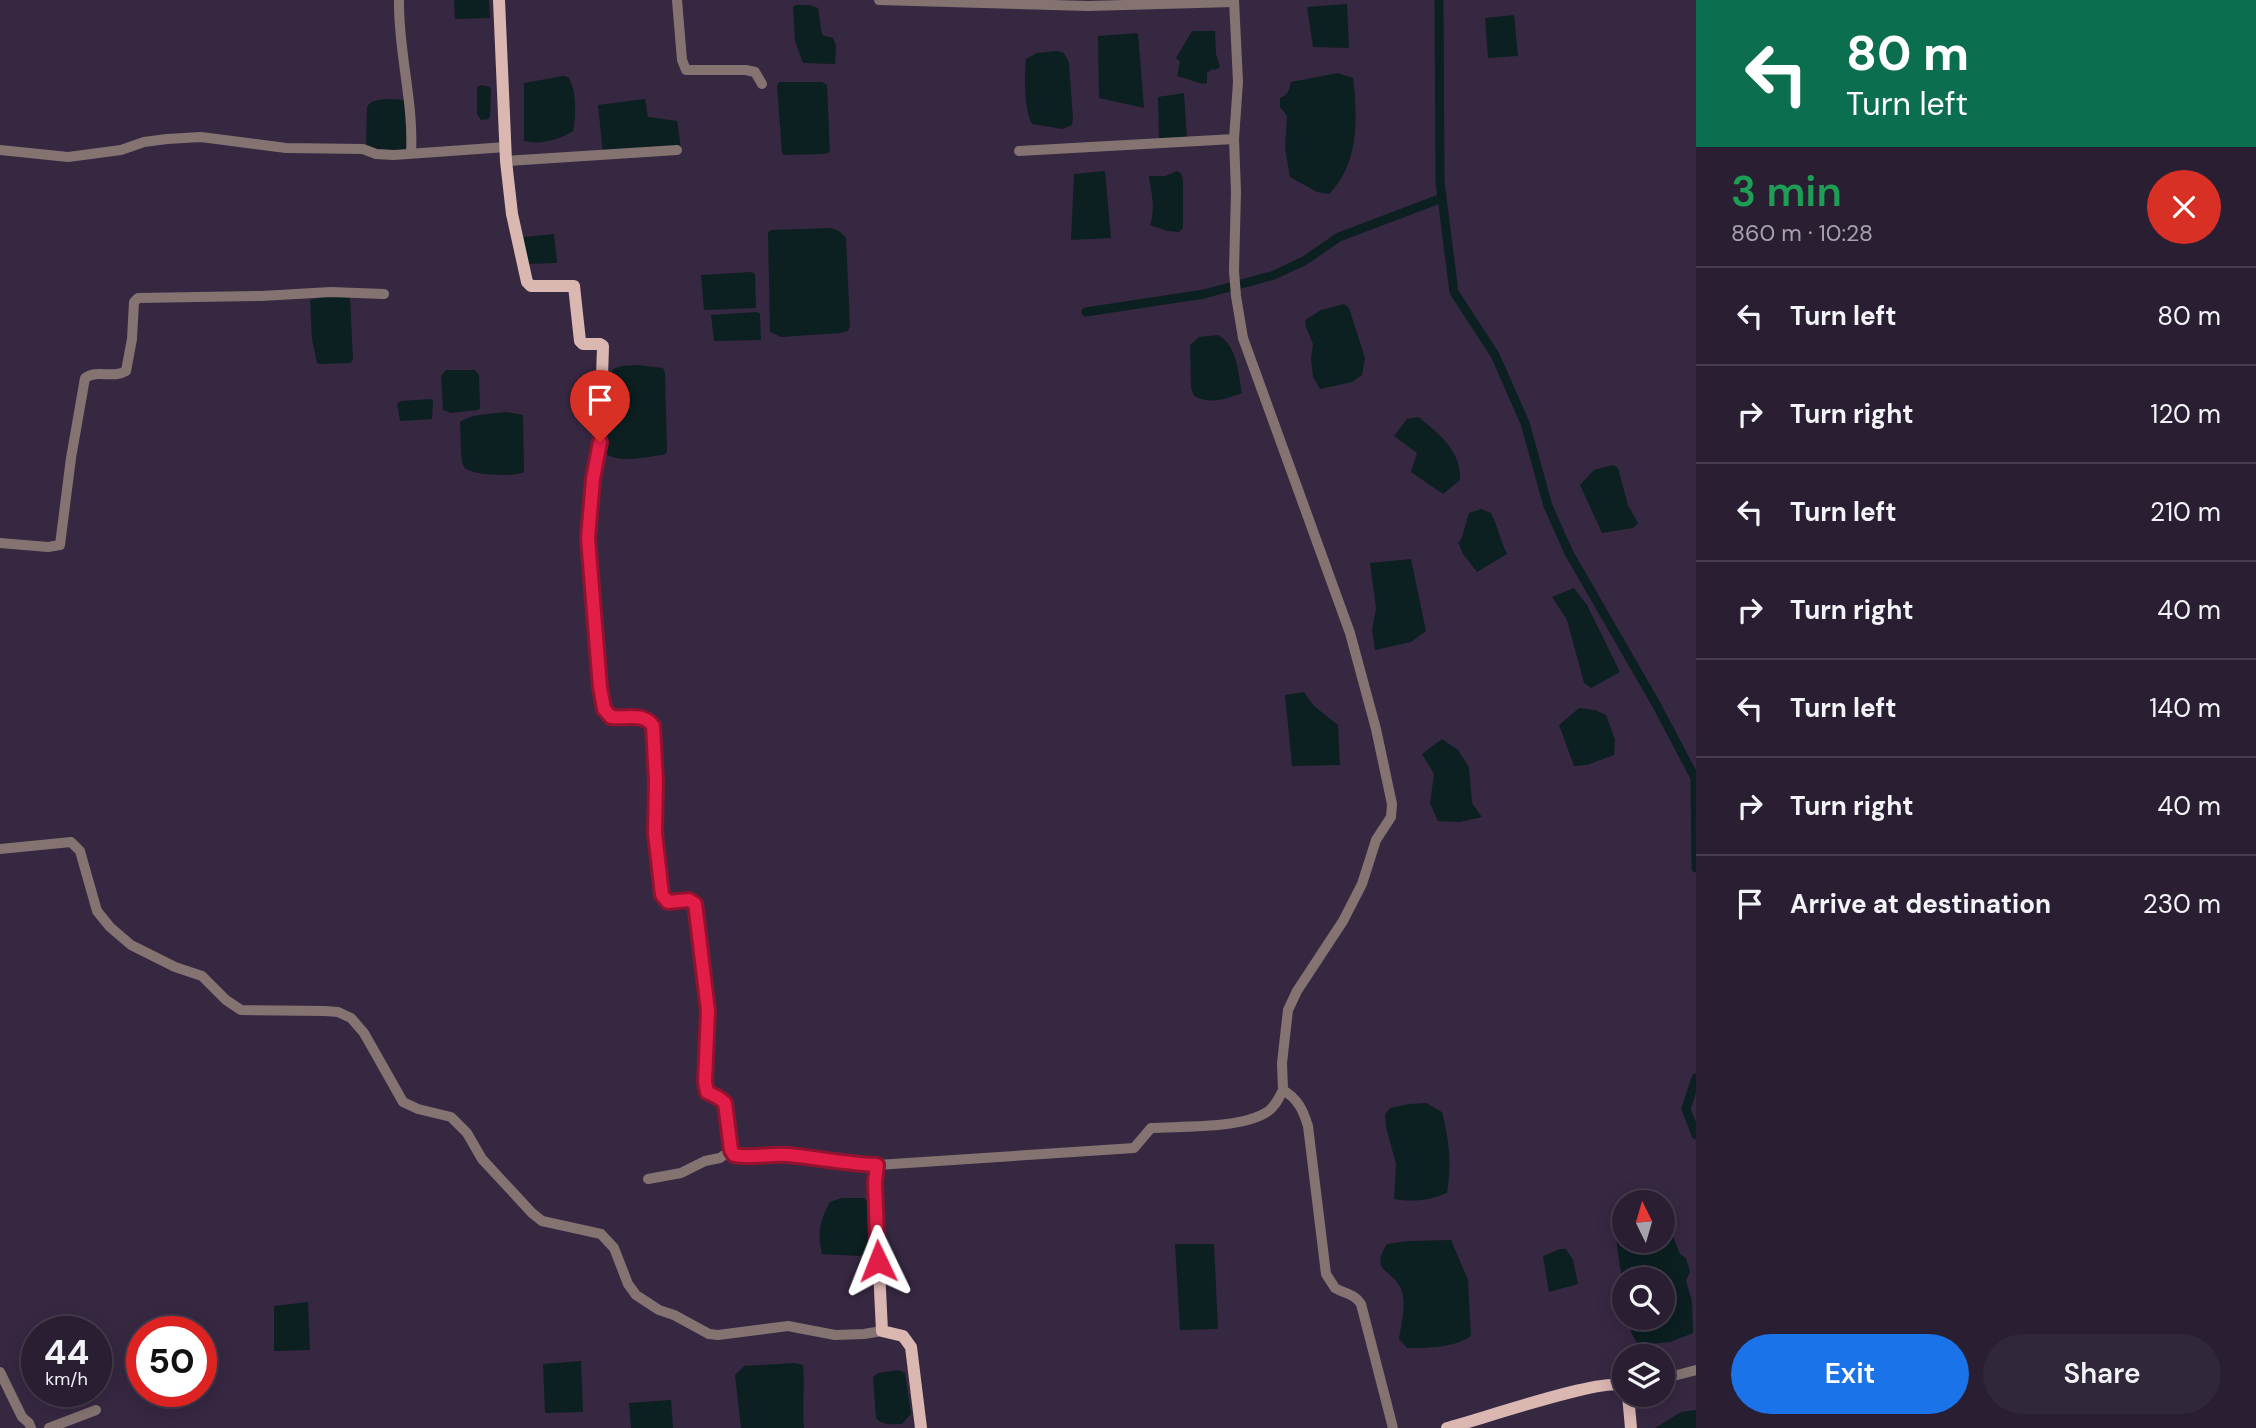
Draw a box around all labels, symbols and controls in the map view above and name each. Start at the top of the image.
text: 80 m [1846,21,1969,85]
icon: left [1731,28,1822,119]
text: Turn left [1846,83,1968,125]
text: 3 min [1731,164,1842,219]
button: close [2147,170,2221,244]
text: 860 m · 10:28 [1731,218,1873,248]
icon: left [1731,297,1769,335]
text: Turn left [1790,299,1897,333]
text: 80 m [2157,299,2221,333]
pin [570,370,630,442]
icon: arrive [581,381,619,419]
icon: right [1731,395,1769,433]
text: Turn right [1790,397,1914,431]
text: 120 m [2150,397,2221,431]
icon: left [1731,493,1769,531]
text: Turn left [1790,495,1897,529]
text: 210 m [2150,495,2221,529]
icon: right [1731,591,1769,629]
text: Turn right [1790,593,1914,627]
text: 40 m [2157,593,2221,627]
icon: left [1731,689,1769,727]
text: Turn left [1790,691,1897,725]
text: 140 m [2149,691,2221,725]
icon: right [1731,787,1769,825]
text: Turn right [1790,789,1914,823]
text: 40 m [2157,789,2221,823]
icon: arrive [1731,885,1769,923]
text: Arrive at destination [1790,887,2051,921]
text: 230 m [2143,887,2221,921]
north arrow [1612,1190,1675,1253]
map controls [1612,1190,1675,1407]
position arrow [841,1224,915,1298]
button: search [1612,1267,1675,1330]
speed limit sign: 50 [126,1316,217,1407]
text: 44 [44,1329,89,1375]
button: Exit [1731,1334,1969,1414]
button: Share [1983,1334,2221,1414]
button: layers [1612,1344,1675,1407]
text: km/h [45,1367,88,1391]

